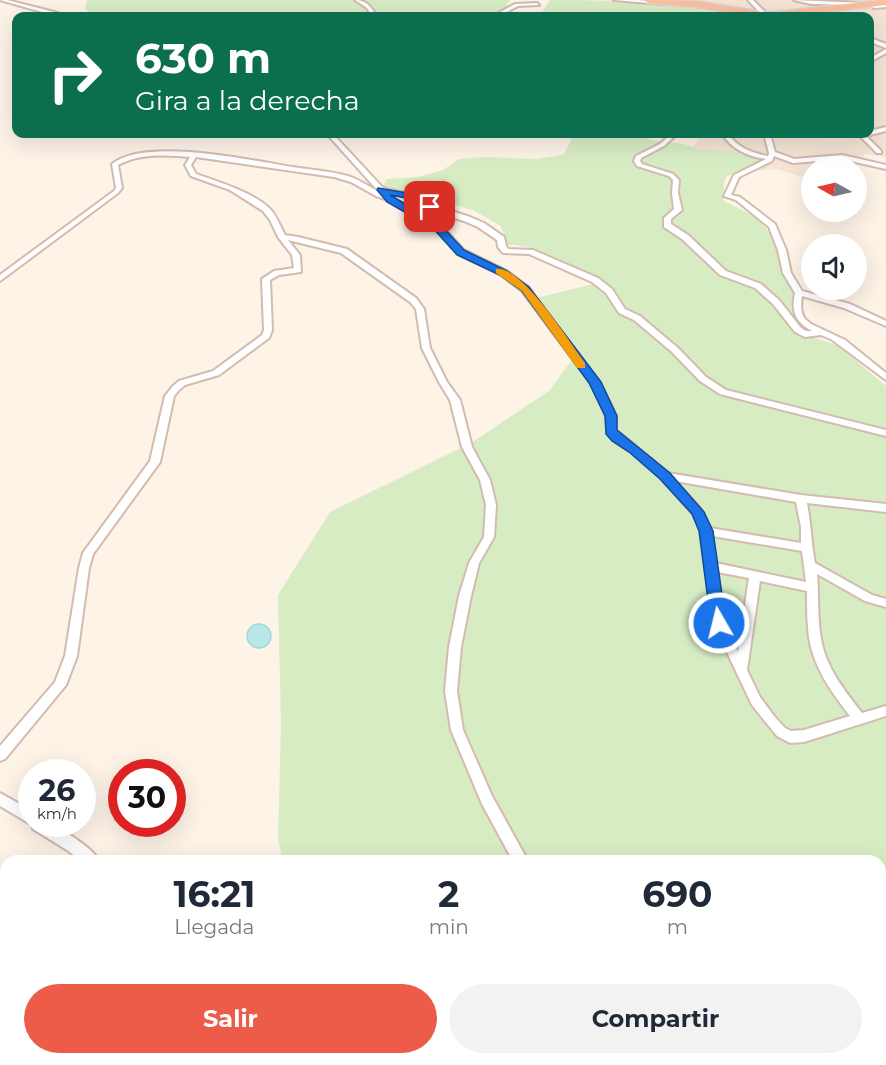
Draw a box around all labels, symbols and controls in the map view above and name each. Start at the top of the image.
text: 630 m [135,32,271,84]
icon: right [36,36,114,114]
text: Gira a la derecha [135,84,360,117]
north arrow [801,156,867,222]
map controls [801,156,867,300]
pin [404,181,455,232]
icon: arrive [413,190,446,223]
button: sound [801,234,867,300]
position arrow [687,591,751,655]
speed limit sign: 30 [108,759,186,837]
text: 26 [39,772,75,809]
text: km/h [37,804,77,823]
text: 16:21 [173,872,255,916]
text: 2 [438,872,459,916]
text: 690 [642,872,713,916]
text: Llegada [174,915,254,939]
text: min [429,915,469,939]
text: m [667,915,688,939]
button: Salir [24,984,437,1053]
button: Compartir [449,984,862,1053]

